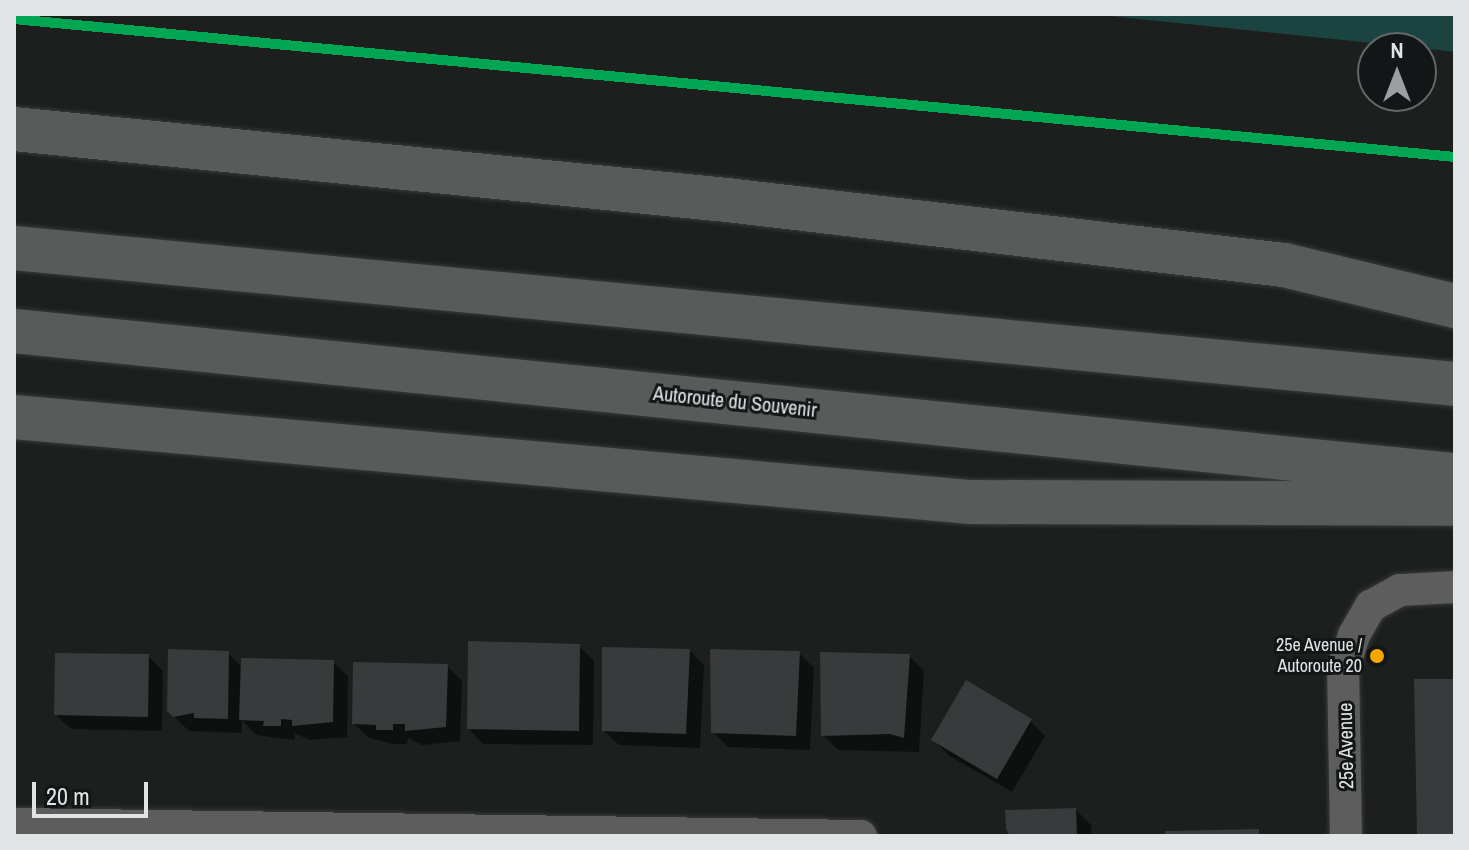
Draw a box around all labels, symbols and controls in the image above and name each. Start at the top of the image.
north arrow [1357,32,1437,112]
text: N [1390,35,1404,65]
street label: Autoroute du Souvenir [652,380,818,422]
place label: 25e Avenue / Autoroute 20 [1275,635,1362,678]
marker: 25e Avenue / Autoroute 20 [1369,648,1385,664]
street label: 25e Avenue [1332,702,1358,790]
scale bar [36,766,152,816]
text: 20 m [46,780,90,812]

